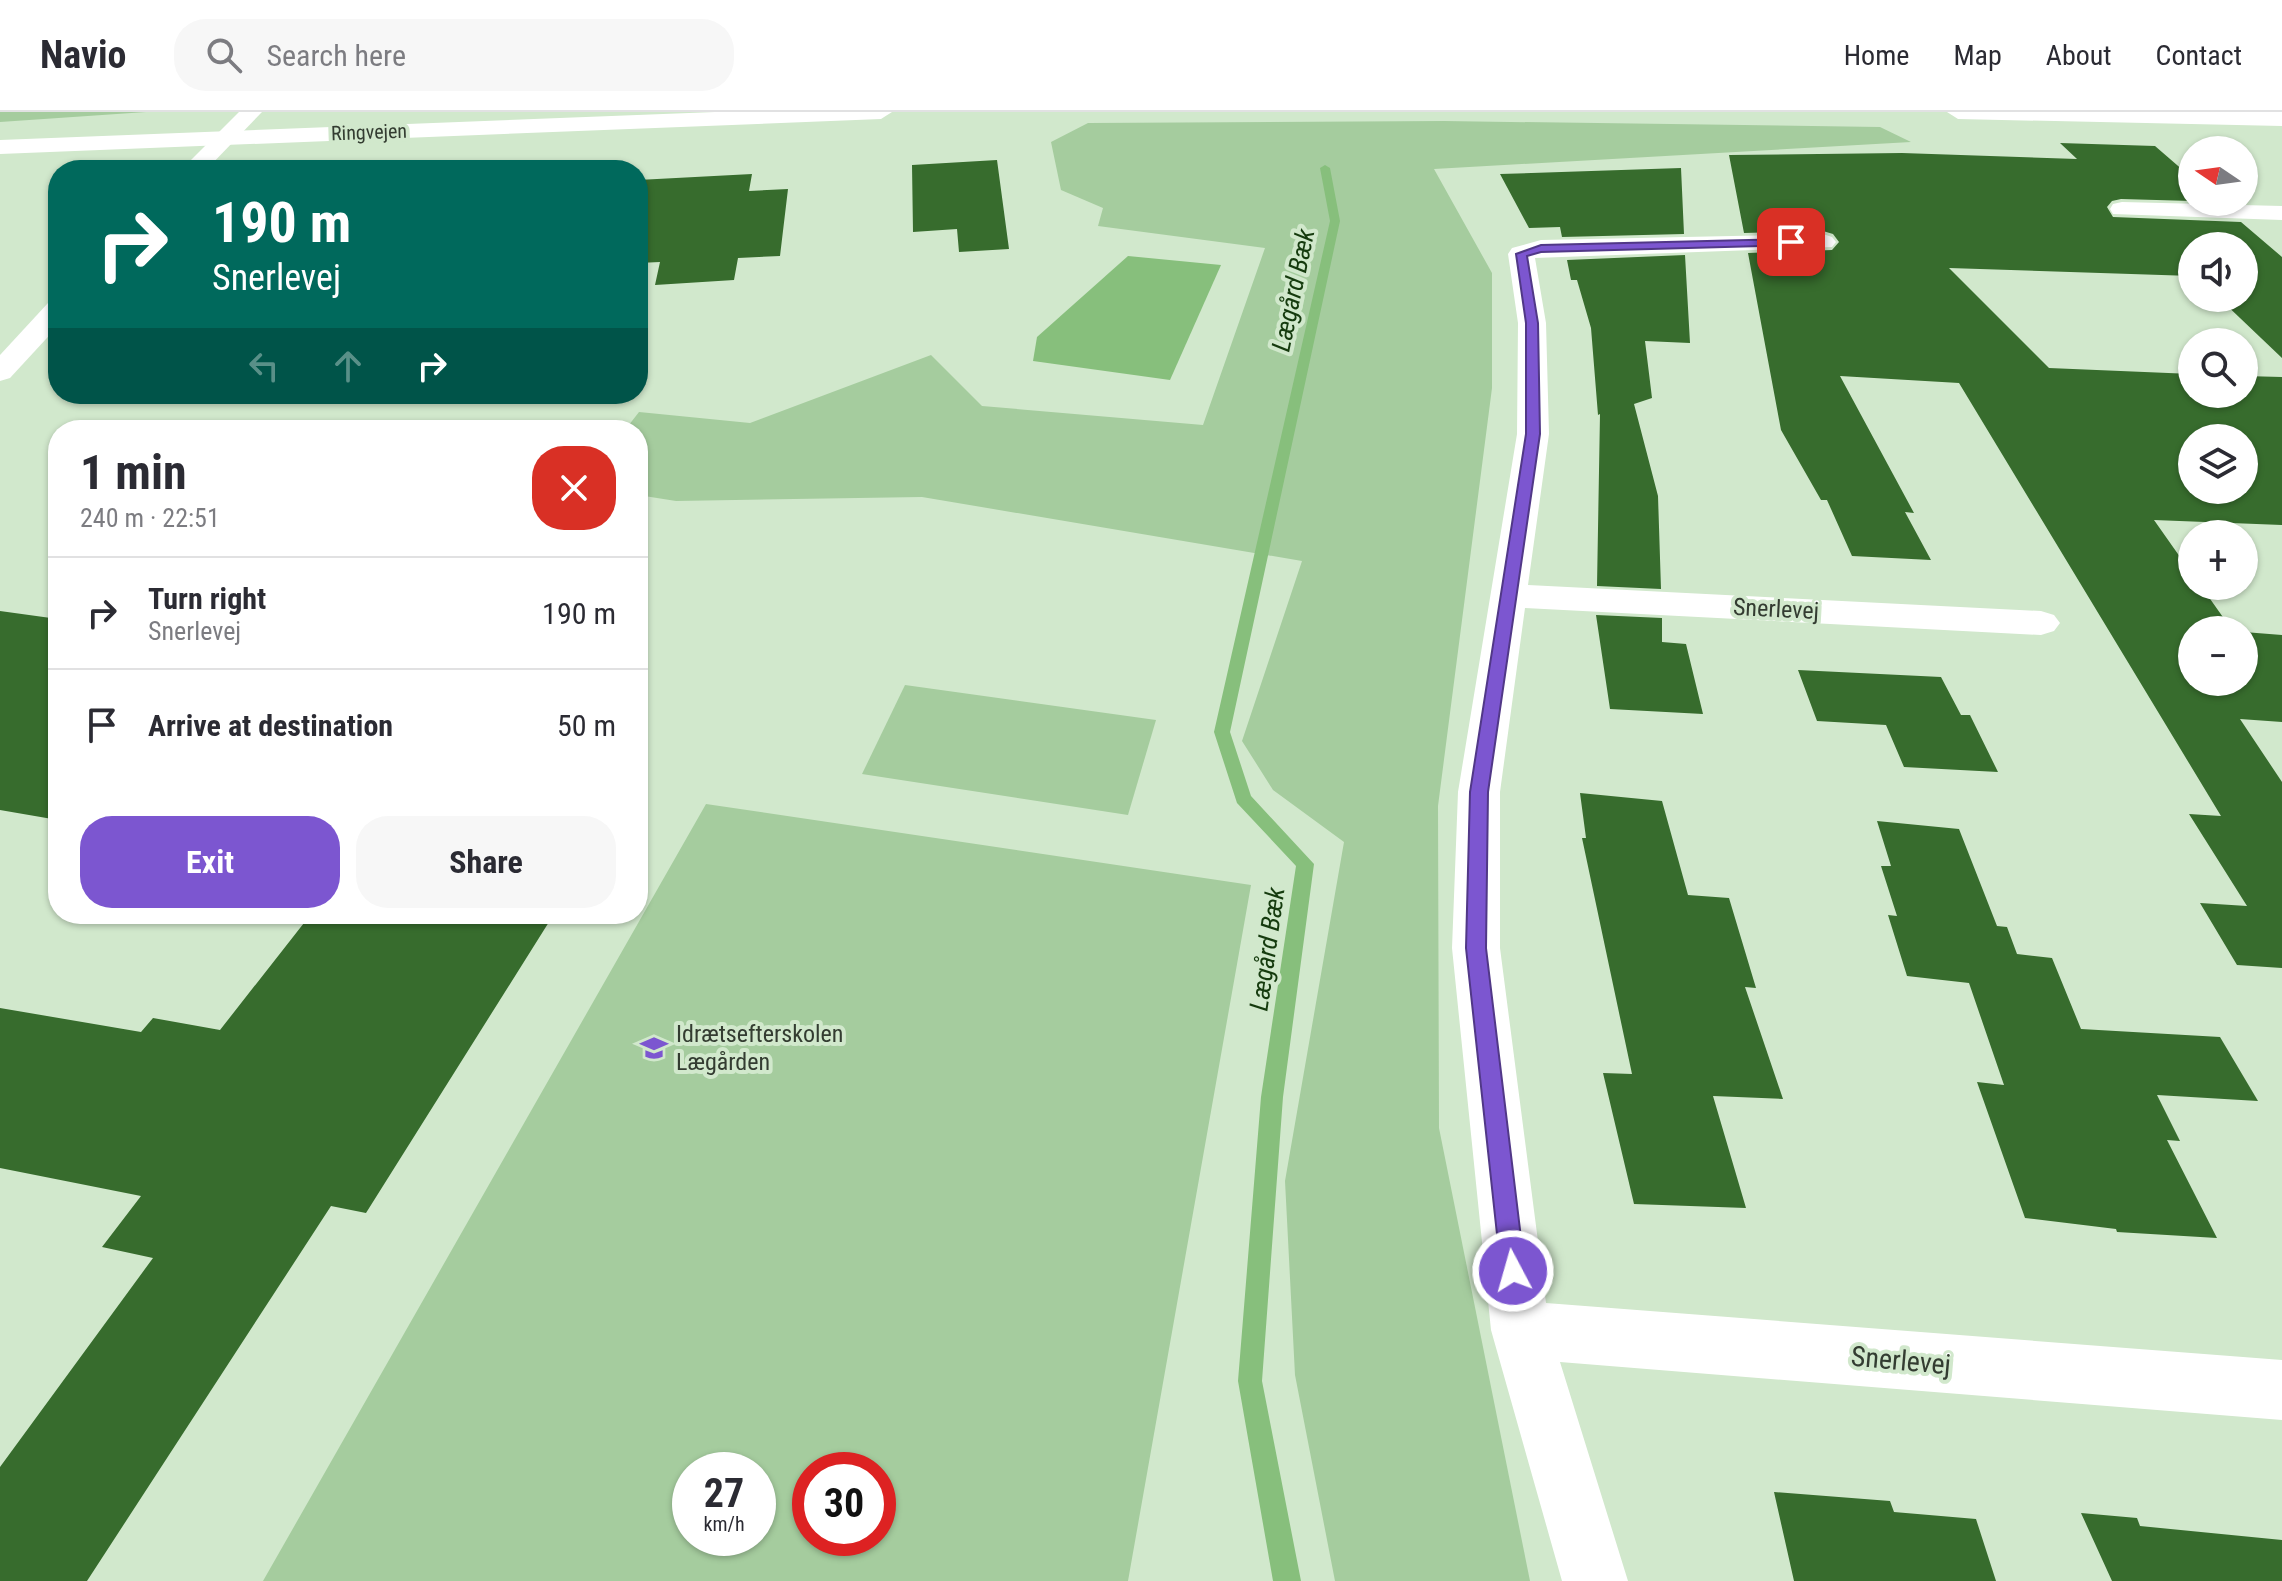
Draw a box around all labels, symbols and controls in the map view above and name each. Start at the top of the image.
search box [174,19,734,91]
text: Navio [40,33,126,77]
icon: search [202,33,246,77]
text: Search here [266,38,406,73]
text: Home [1844,39,1909,72]
text: Map [1953,39,2002,72]
text: About [2046,39,2112,72]
text: Contact [2156,39,2242,72]
street label: Ringvejen [331,119,407,145]
north arrow [2178,136,2258,216]
map controls [2178,136,2258,696]
text: 190 m [212,190,351,256]
icon: right [80,192,184,296]
pin [1757,208,1825,276]
icon: arrive [1769,220,1813,264]
water label: Lægård Bæk [1265,225,1321,354]
button: sound [2178,232,2258,312]
text: Snerlevej [212,257,341,299]
button: search [2178,328,2258,408]
icon: left [242,344,286,388]
icon: ahead [326,344,370,388]
icon: right [410,344,454,388]
button: layers [2178,424,2258,504]
text: 1 min [80,444,187,501]
button: close [532,446,616,530]
text: 240 m · 22:51 [80,503,220,533]
button: + [2178,520,2258,600]
text: Turn right [148,581,266,616]
icon: right [80,591,124,635]
street label: Snerlevej [1732,593,1820,625]
text: 190 m [542,596,616,631]
text: Snerlevej [148,616,241,646]
button: − [2178,616,2258,696]
icon: arrive [80,703,124,747]
text: Arrive at destination [148,708,393,743]
text: 50 m [557,708,616,743]
button: Exit [80,816,340,908]
button: Share [356,816,616,908]
water label: Lægård Bæk [1243,885,1291,1013]
place label: Idrætsefterskolen Lægården [676,1020,843,1076]
school or university icon: Idrætsefterskolen Lægården [639,1033,669,1063]
position arrow [1471,1229,1555,1313]
street label: Snerlevej [1850,1340,1952,1381]
speed limit sign: 30 [792,1452,896,1556]
text: 27 [704,1470,744,1517]
text: km/h [703,1512,745,1536]

